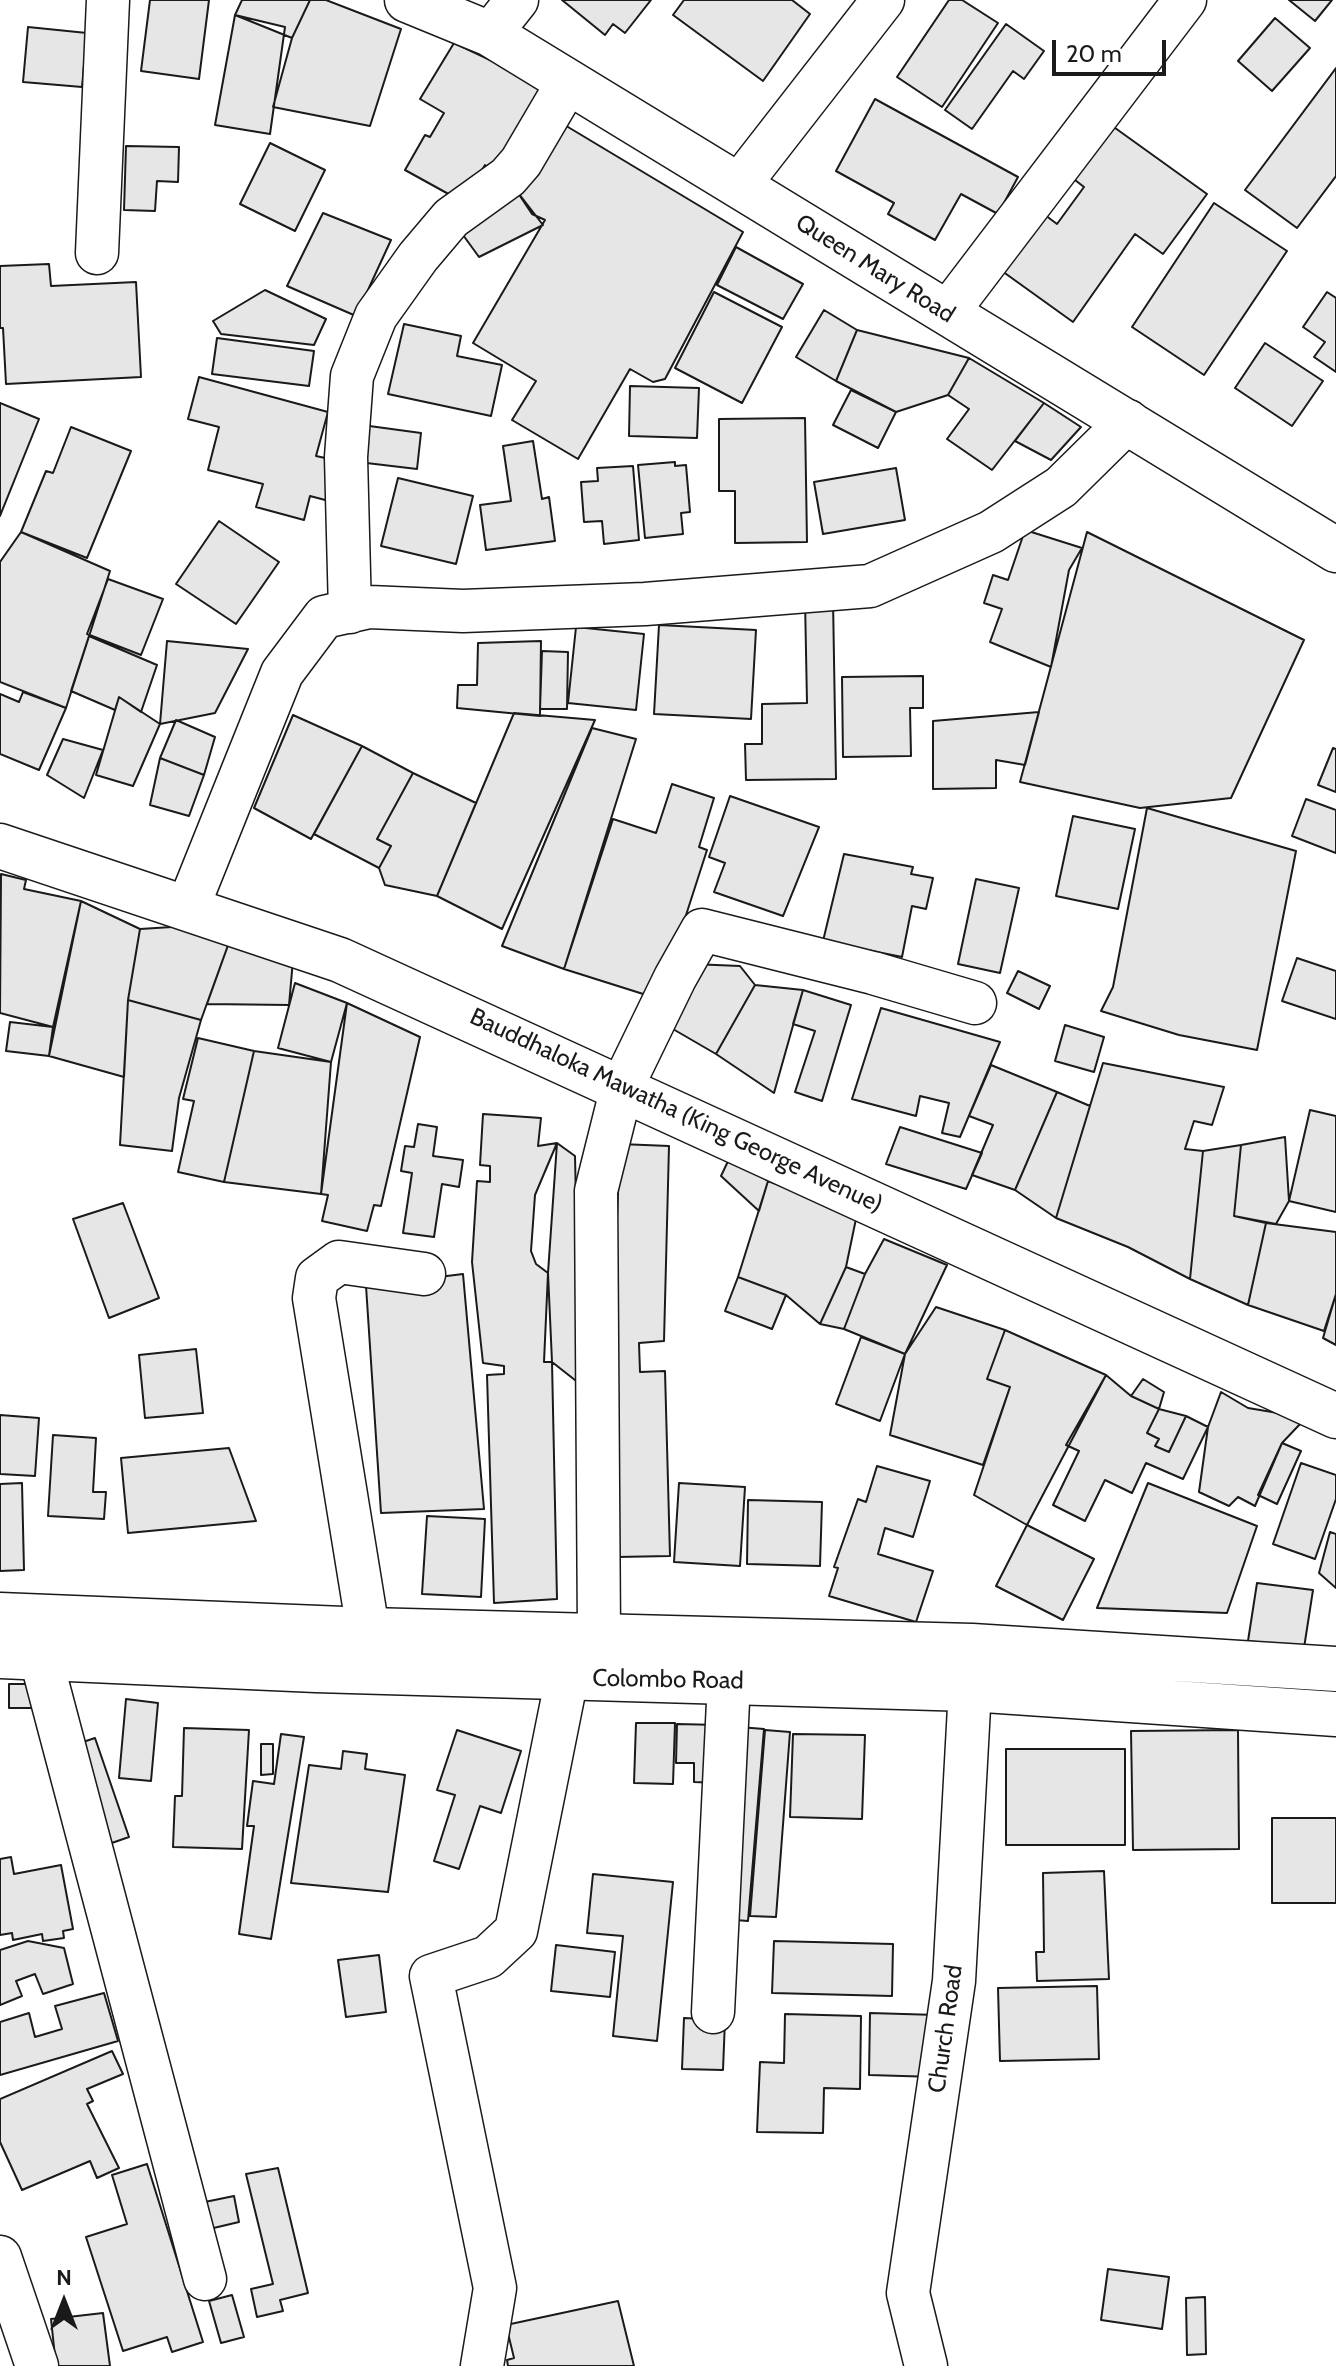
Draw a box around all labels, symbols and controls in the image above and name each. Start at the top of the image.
scale bar [1056,24,1170,74]
text: 20 m [1066,39,1122,68]
street label: Queen Mary Road [790,208,960,330]
street label: Bauddhaloka Mawatha (King George Avenue) [465,1002,887,1220]
street label: Colombo Road [592,1664,744,1696]
street label: Church Road [923,1963,969,2095]
north arrow [24,2262,104,2342]
text: N [56,2264,72,2291]

